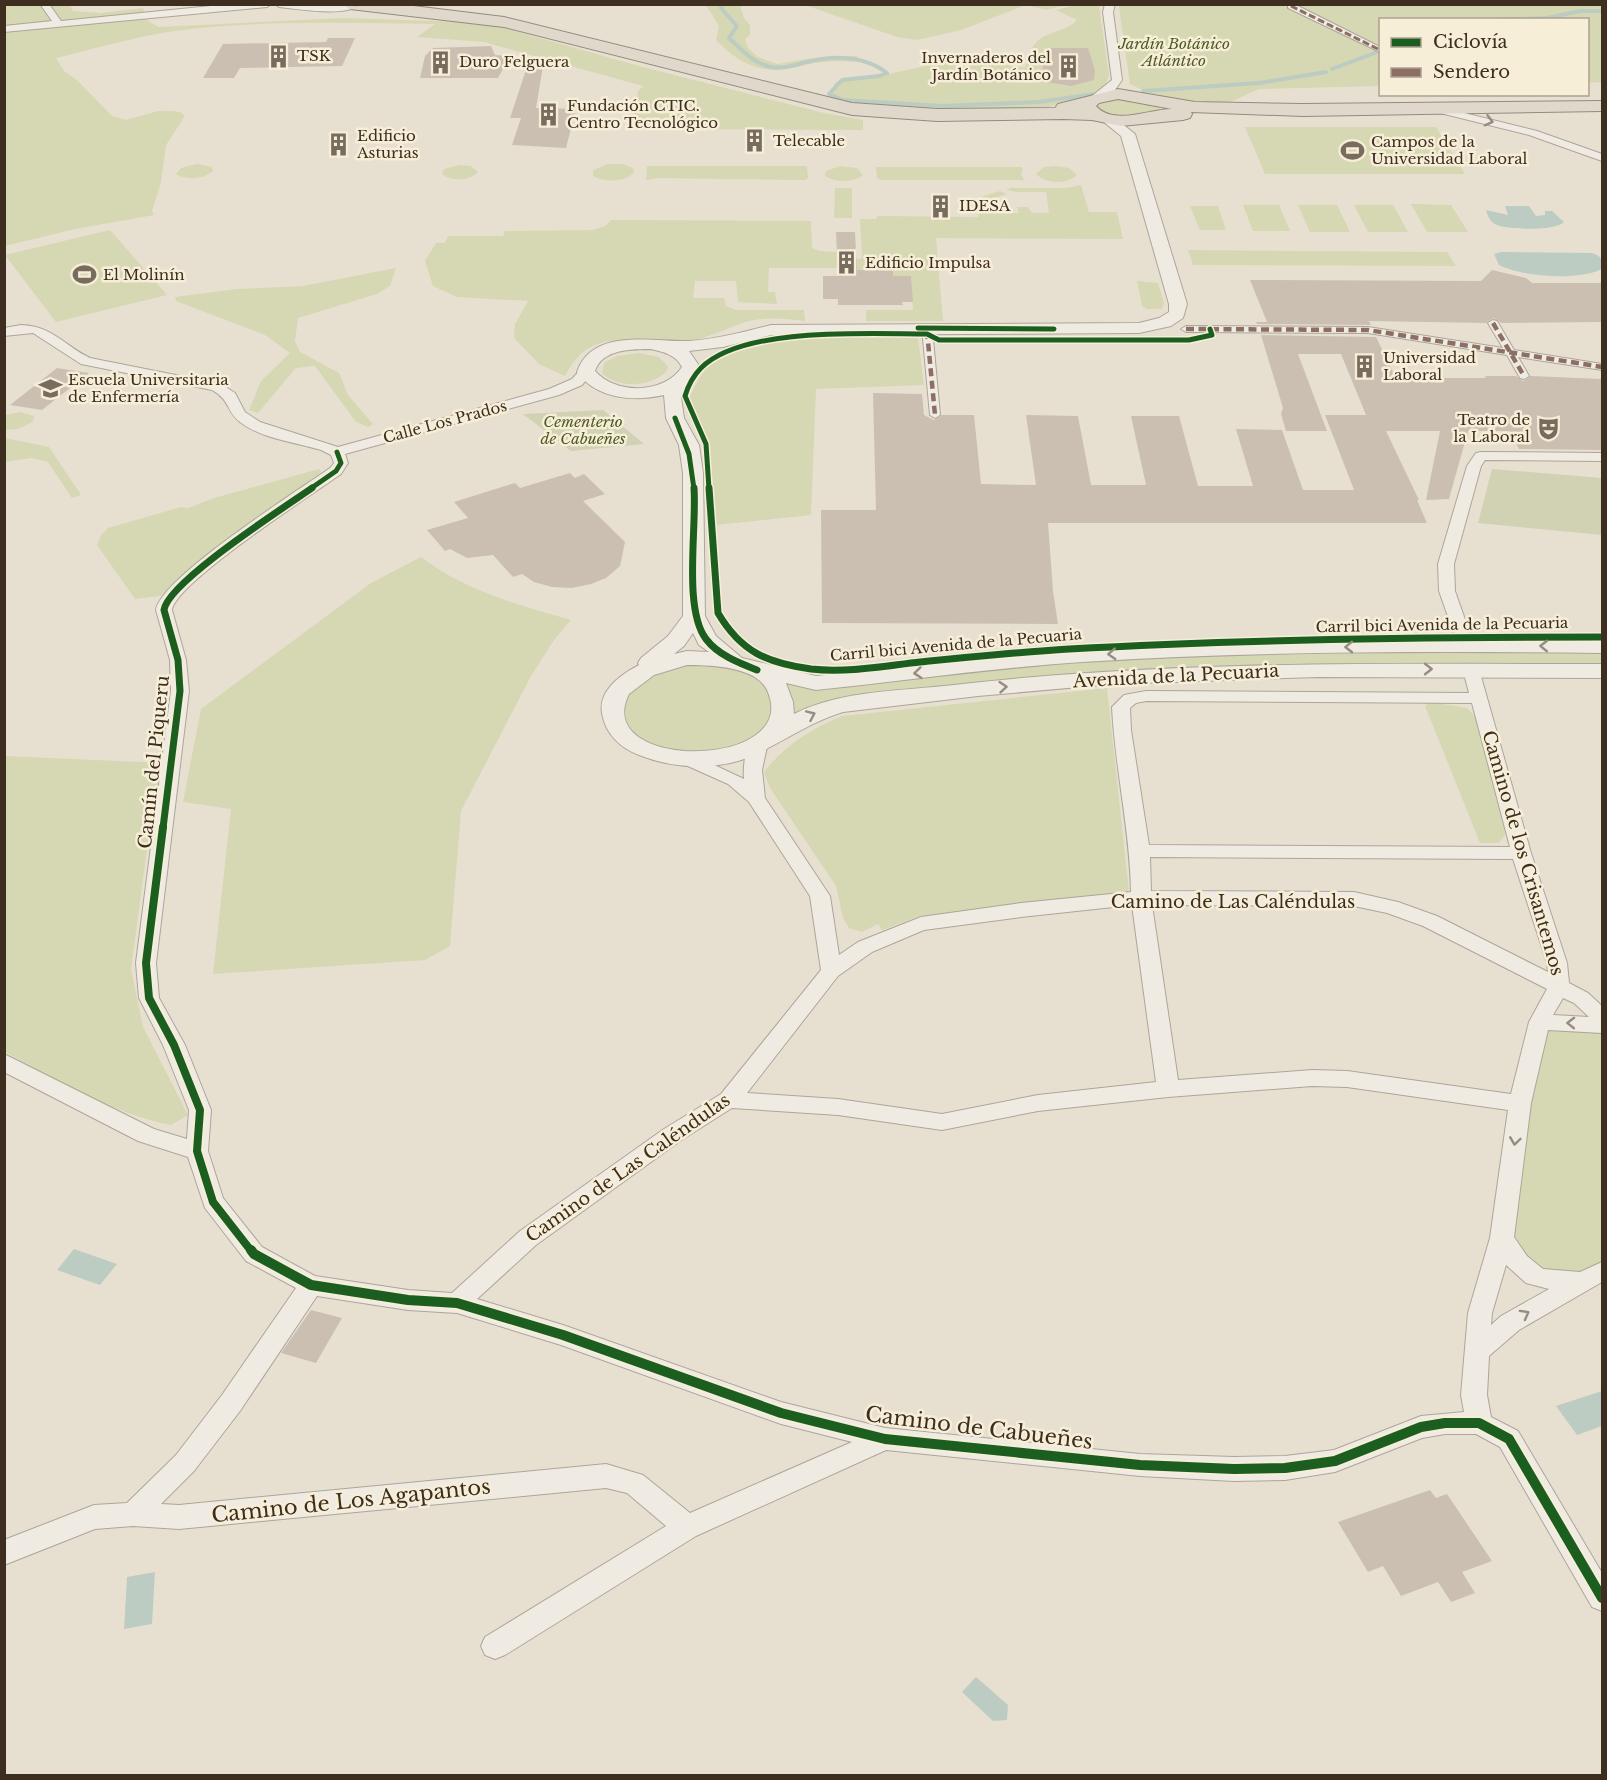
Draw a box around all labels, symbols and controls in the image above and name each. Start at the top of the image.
legend [1379,18,1589,96]
text: Ciclovía [1433,31,1508,53]
park label: Jardín Botánico Atlántico [1117,34,1230,70]
building icon: TSK [266,43,292,69]
place label: TSK [297,46,331,65]
place label: Invernaderos del Jardín Botánico [921,48,1051,84]
building icon: Duro Felguera [428,49,454,75]
place label: Duro Felguera [459,52,570,71]
building icon: Invernaderos del Jardín Botánico [1056,54,1082,80]
text: Sendero [1433,61,1510,83]
place label: Fundación CTIC. Centro Tecnológico [567,96,718,132]
building icon: Fundación CTIC. Centro Tecnológico [536,102,562,128]
one-way arrow [1483,114,1494,126]
place label: Edificio Asturias [356,126,419,162]
building icon: Telecable [742,128,768,154]
place label: Telecable [773,131,845,150]
building icon: Edificio Asturias [326,132,352,158]
place label: Campos de la Universidad Laboral [1371,132,1527,168]
sports icon: Campos de la Universidad Laboral [1340,138,1366,164]
building icon: IDESA [928,193,954,219]
place label: IDESA [959,196,1011,215]
building icon: Edificio Impulsa [834,250,860,276]
place label: Edificio Impulsa [865,253,991,272]
sports icon: El Molinín [72,262,98,288]
place label: El Molinín [103,265,185,284]
place label: Universidad Laboral [1383,348,1476,384]
building icon: Universidad Laboral [1352,354,1378,380]
place label: Escuela Universitaria de Enfermería [68,370,229,406]
school or university icon: Escuela Universitaria de Enfermería [37,376,63,402]
street label: Calle Los Prados [381,396,509,447]
place label: Teatro de la Laboral [1453,410,1530,446]
park label: Cementerio de Cabueñes [540,412,626,448]
theatre icon: Teatro de la Laboral [1535,416,1561,442]
street label: Carril bici Avenida de la Pecuaria [1316,613,1569,636]
street label: Carril bici Avenida de la Pecuaria [829,624,1083,665]
one-way arrow [1540,640,1549,652]
one-way arrow [1345,641,1354,653]
one-way arrow [1108,648,1117,661]
street label: Avenida de la Pecuaria [1071,660,1280,692]
one-way arrow [1424,663,1433,675]
one-way arrow [914,666,923,679]
street label: Camín del Piqueru [134,674,174,850]
one-way arrow [998,681,1007,694]
one-way arrow [804,711,815,723]
street label: Camino de los Crisantemos [1477,728,1569,978]
street label: Camino de Las Caléndulas [1111,891,1355,913]
one-way arrow [1566,1016,1575,1029]
street label: Camino de Las Caléndulas [522,1089,734,1247]
one-way arrow [1510,1137,1522,1146]
one-way arrow [1519,1310,1529,1322]
street label: Camino de Cabueñes [864,1401,1094,1455]
street label: Camino de Los Agapantos [210,1473,492,1529]

